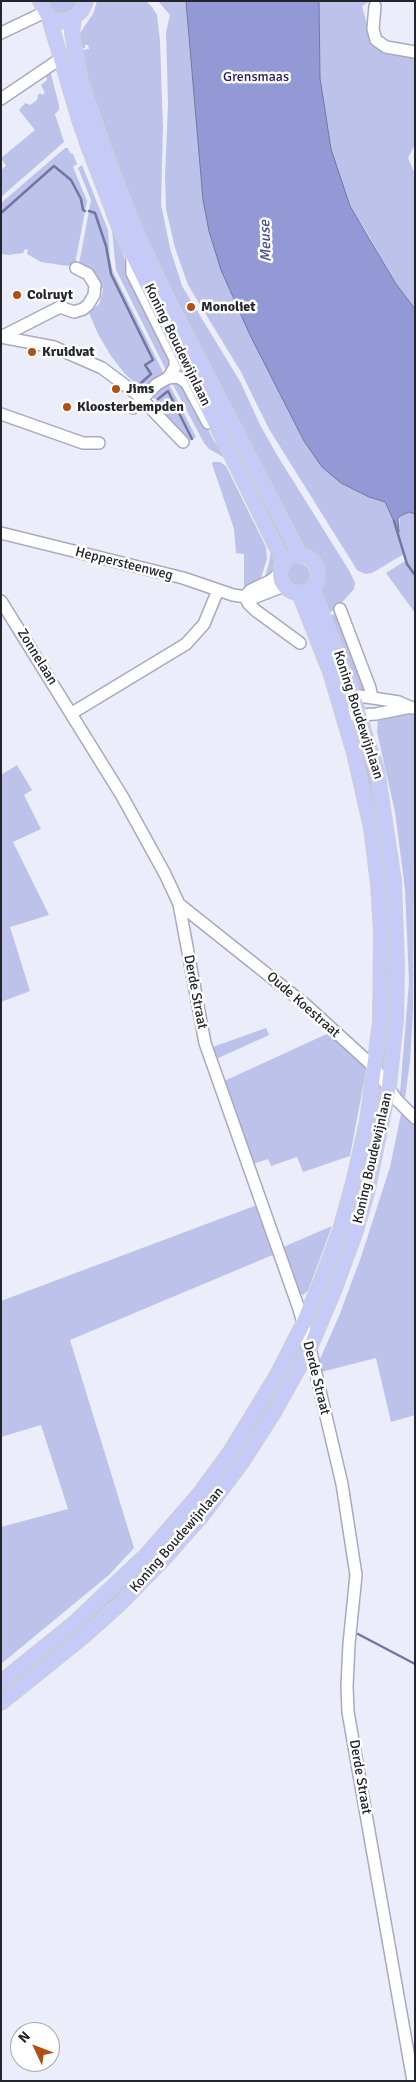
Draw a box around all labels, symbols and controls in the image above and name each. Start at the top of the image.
park label: Grensmaas [223,69,289,85]
water label: Meuse [256,220,276,262]
street label: Koning Boudewijnlaan [140,281,214,409]
place label: Colruyt [27,287,73,303]
marker: Colruyt [11,289,23,301]
place label: Monoliet [201,299,256,315]
marker: Monoliet [185,301,197,313]
place label: Kruidvat [42,344,95,360]
marker: Kruidvat [26,346,38,358]
place label: Jims [126,381,154,397]
marker: Jims [110,383,122,395]
place label: Kloosterbempden [77,399,184,415]
marker: Kloosterbempden [61,401,73,413]
street label: Heppersteenweg [73,544,175,584]
street label: Zonnelaan [13,626,61,688]
street label: Koning Boudewijnlaan [329,649,387,781]
street label: Derde Straat [180,953,210,1031]
street label: Oude Koestraat [263,969,343,1041]
street label: Koning Boudewijnlaan [350,1091,396,1225]
street label: Derde Straat [299,1339,333,1417]
street label: Koning Boudewijnlaan [127,1484,227,1596]
street label: Derde Straat [345,1738,375,1816]
north arrow [10,2022,60,2072]
text: N [15,2028,34,2046]

